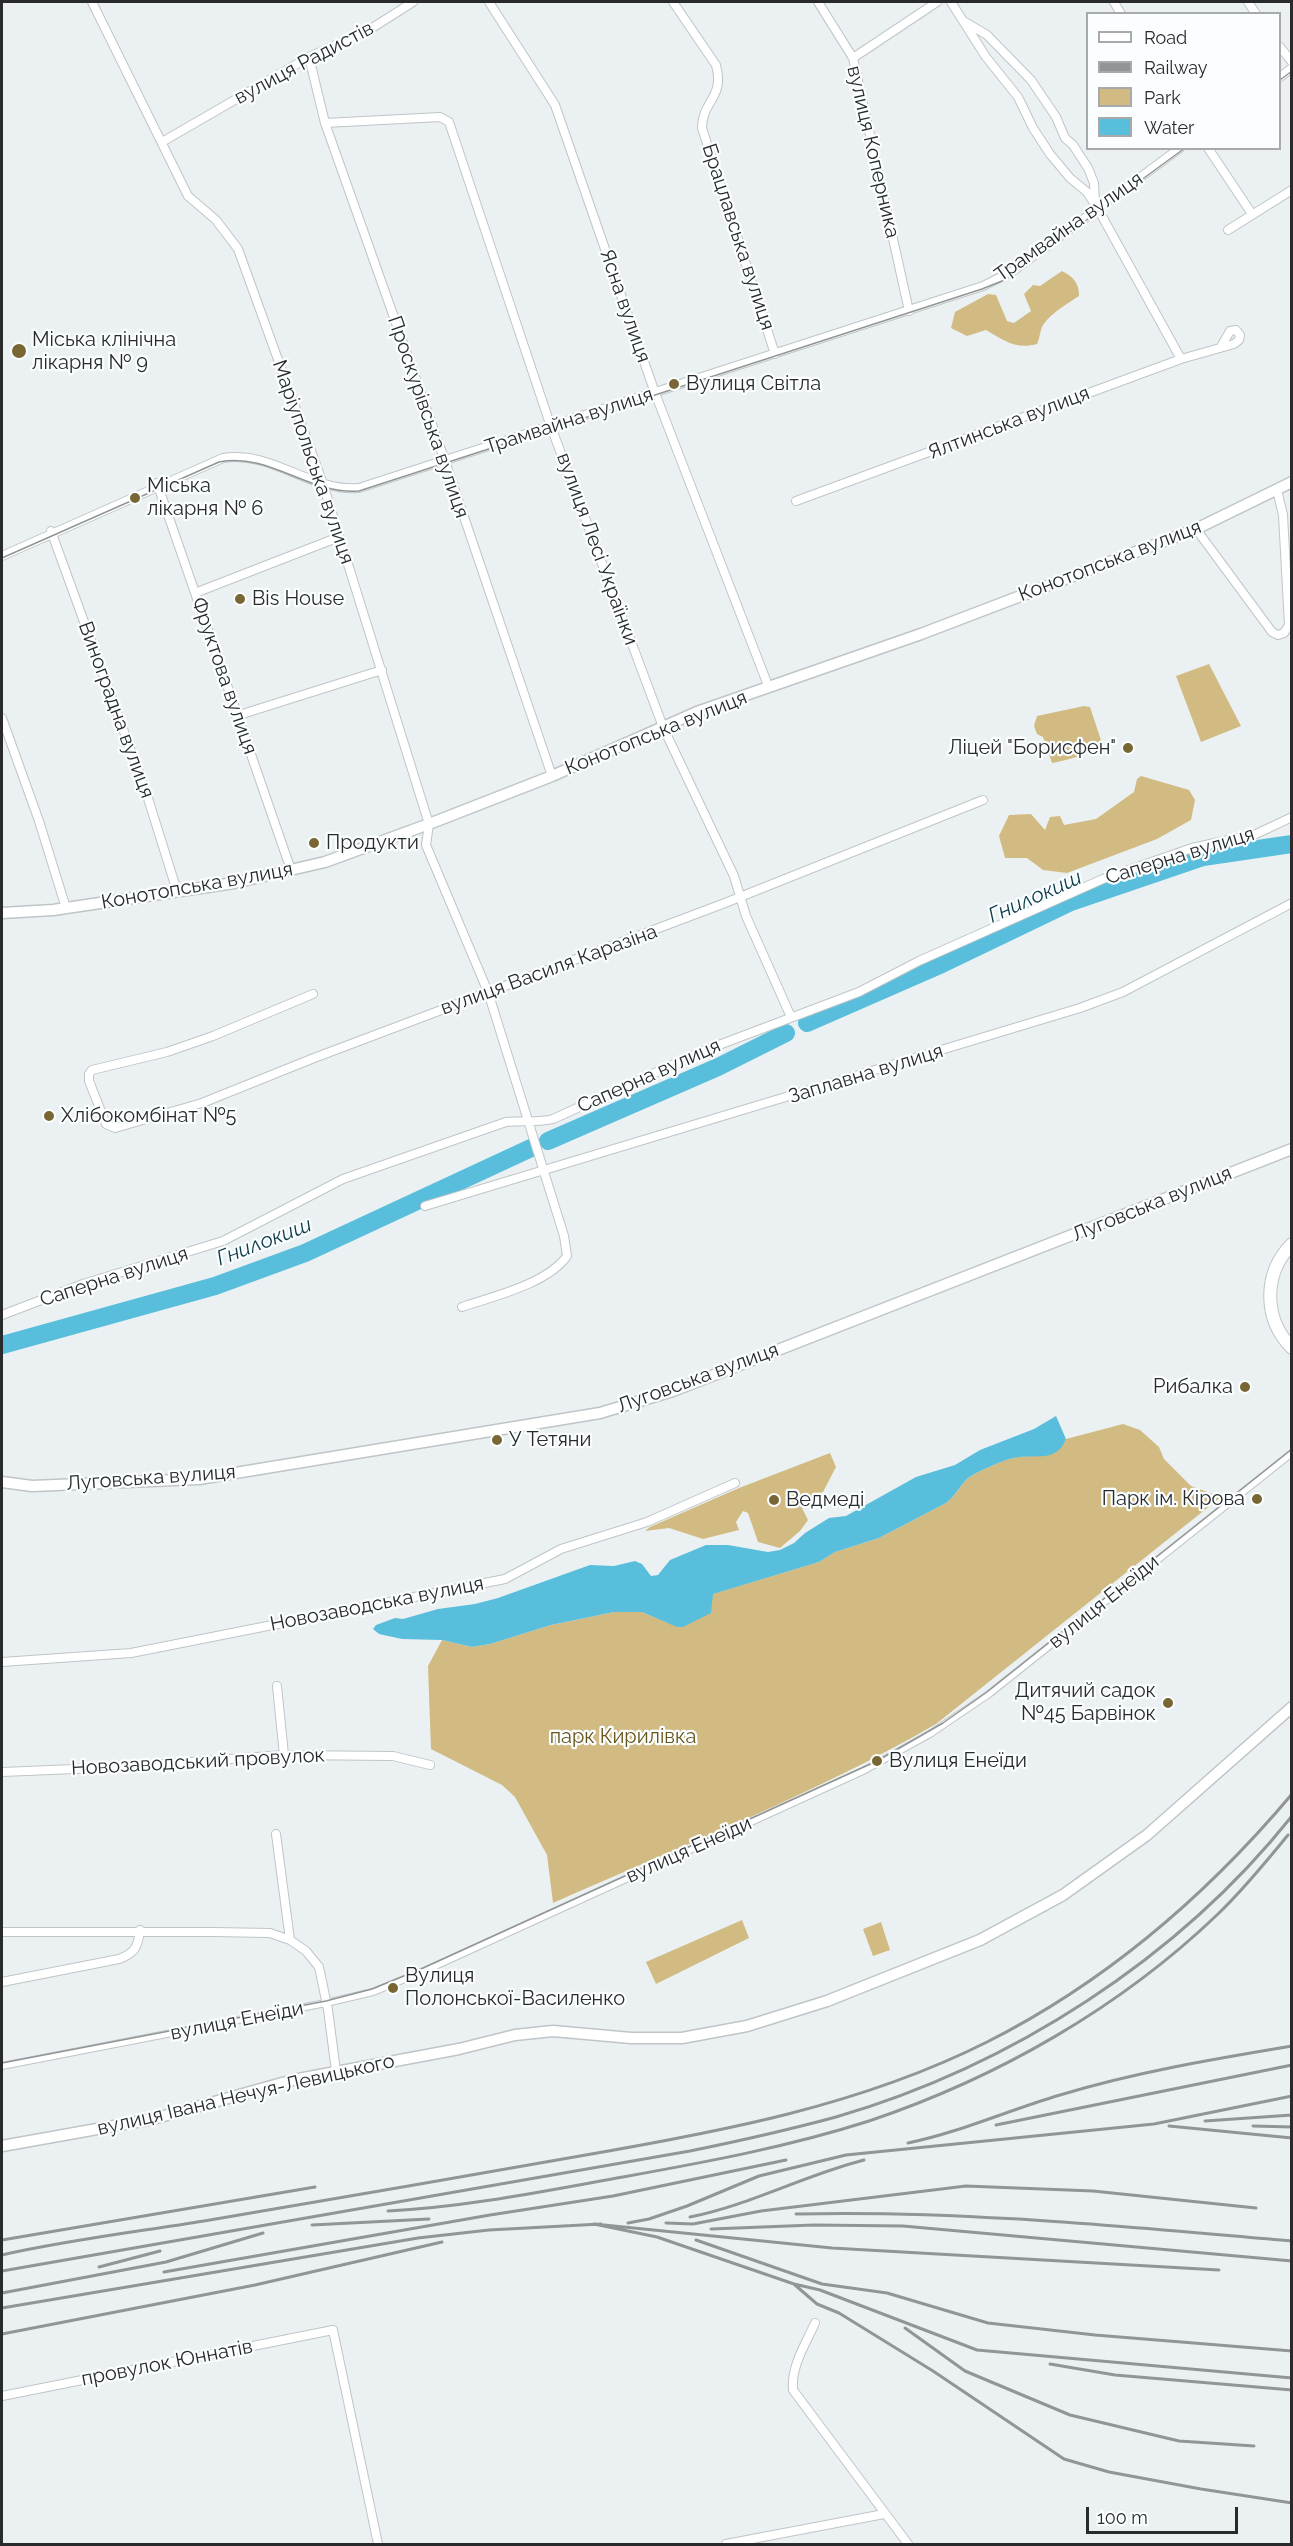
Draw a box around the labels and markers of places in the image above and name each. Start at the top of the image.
place label: Міська клінічна лікарня № 9 [32,328,176,375]
marker: Міська клінічна лікарня № 9 [10,342,28,360]
place label: Вулиця Світла [686,372,821,396]
marker: Вулиця Світла [667,377,681,391]
place label: Міська лікарня № 6 [147,474,263,521]
marker: Міська лікарня № 6 [128,491,142,505]
place label: Bis House [252,587,344,611]
marker: Bis House [233,592,247,606]
place label: Ліцей "Борисфен" [948,736,1116,760]
marker: Ліцей "Борисфен" [1121,741,1135,755]
place label: Продукти [326,831,419,855]
marker: Продукти [307,836,321,850]
place label: Хлібокомбінат №5 [61,1104,236,1128]
marker: Хлібокомбінат №5 [42,1109,56,1123]
place label: Рибалка [1153,1375,1233,1399]
marker: Рибалка [1238,1380,1252,1394]
place label: У Тетяни [509,1428,591,1452]
marker: У Тетяни [490,1433,504,1447]
place label: Парк ім. Кірова [1102,1487,1245,1511]
place label: Ведмеді [786,1488,864,1512]
marker: Парк ім. Кірова [1250,1492,1264,1506]
marker: Ведмеді [767,1493,781,1507]
place label: Дитячий садок №45 Барвінок [1014,1679,1156,1726]
marker: Дитячий садок №45 Барвінок [1161,1696,1175,1710]
place label: Вулиця Енеїди [889,1749,1027,1773]
marker: Вулиця Енеїди [870,1754,884,1768]
place label: Вулиця Полонської-Василенко [405,1964,625,2011]
marker: Вулиця Полонської-Василенко [386,1981,400,1995]

